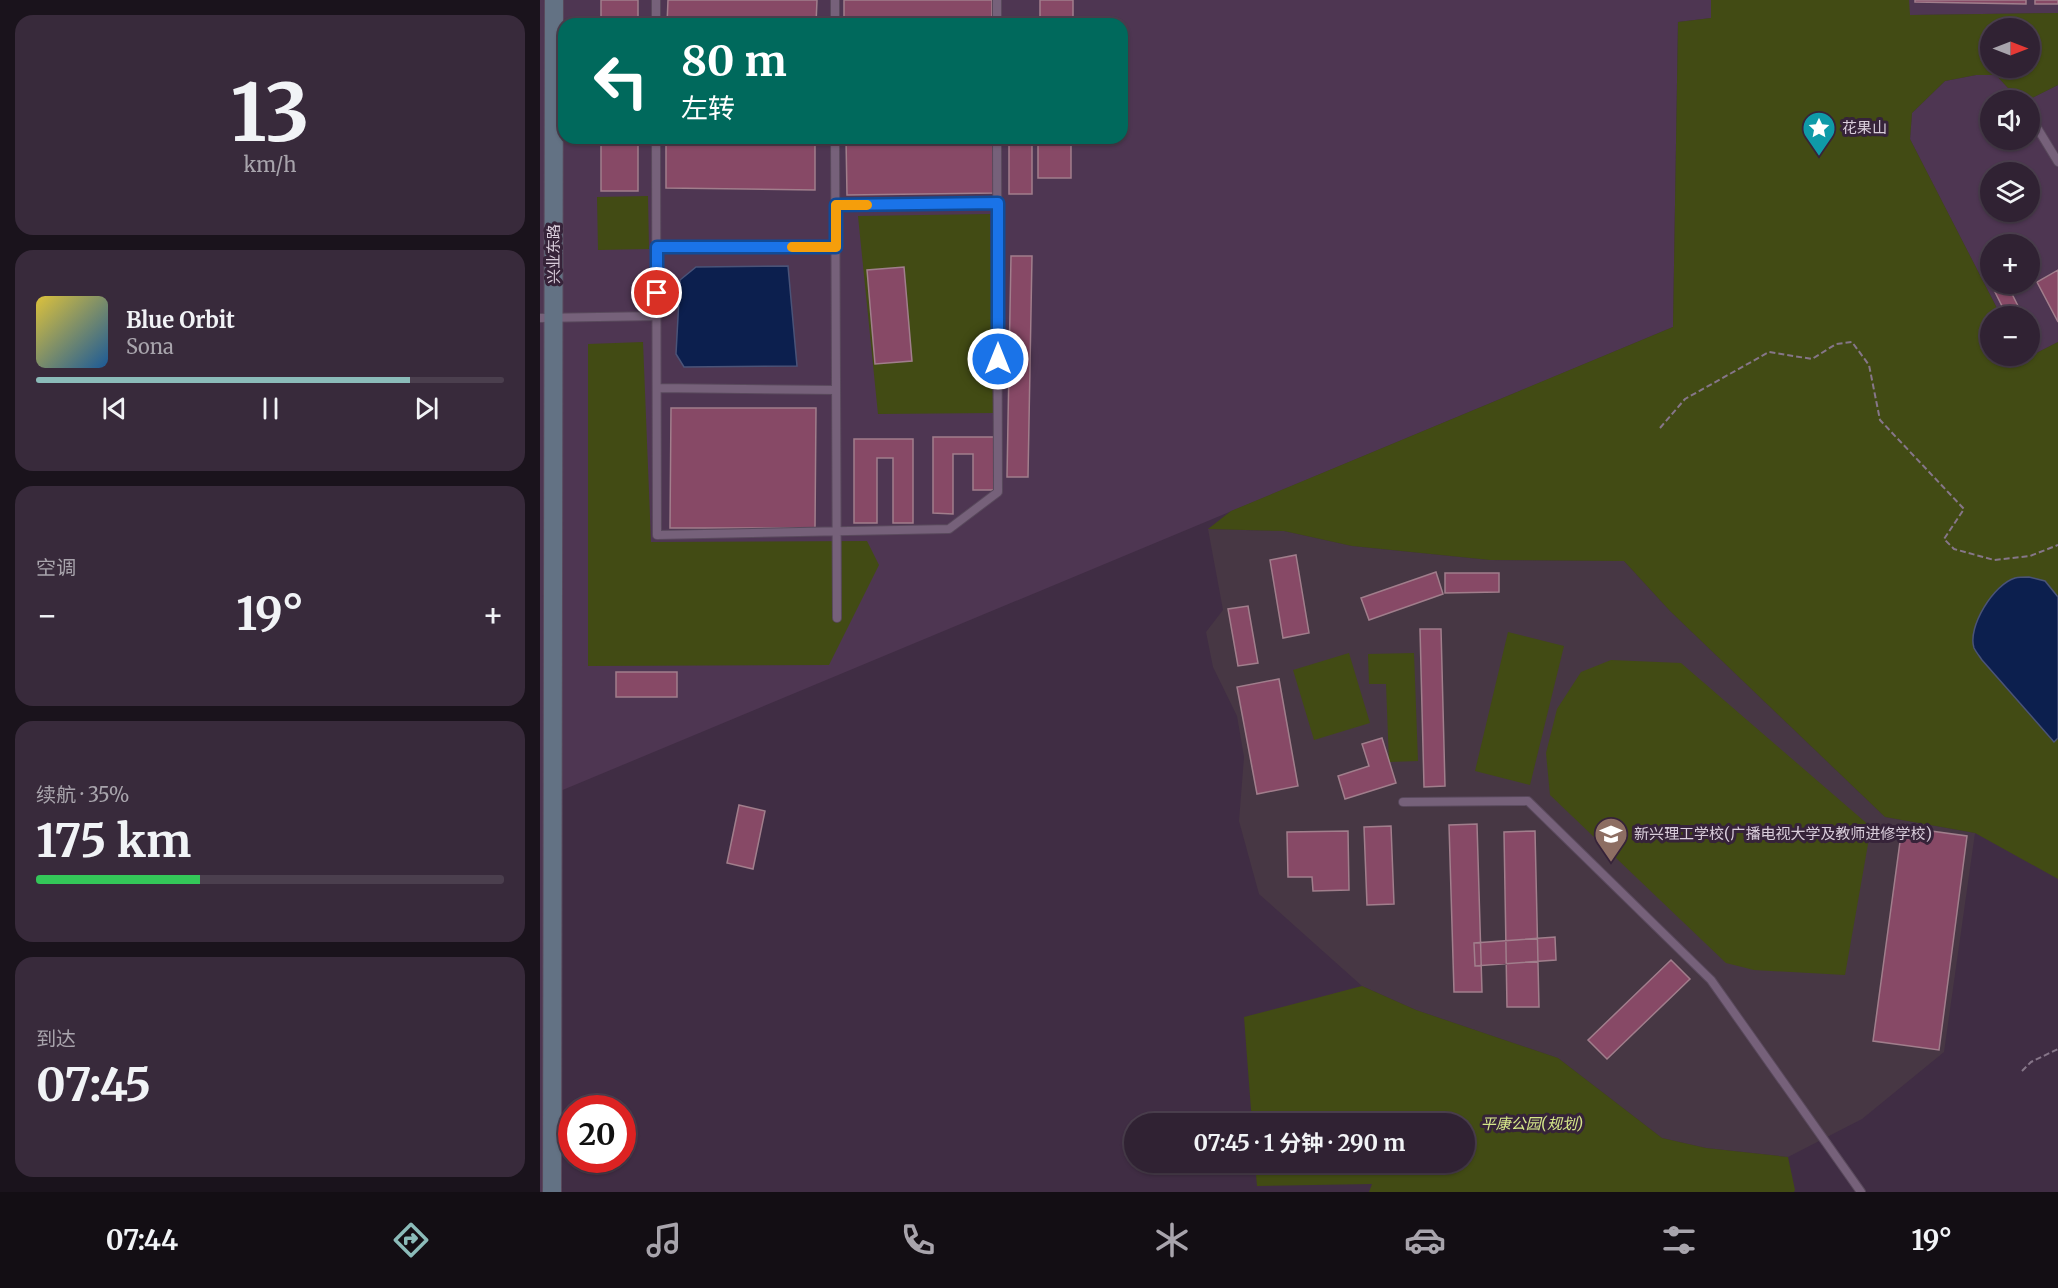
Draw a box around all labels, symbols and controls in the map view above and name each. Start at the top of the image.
north arrow [1980,18,2040,78]
map controls [1980,18,2040,366]
text: 80 m [681,35,787,87]
icon: left [582,42,660,120]
text: 13 [230,64,310,162]
button: sound [1980,90,2040,150]
text: 左转 [681,91,735,125]
place icon: 花果山 [1801,110,1837,157]
place label: 花果山 [1842,118,1887,137]
text: km/h [244,152,296,177]
button: layers [1980,162,2040,222]
street label: 兴业东路 [544,224,563,284]
button: + [1980,234,2040,294]
pin [631,267,682,318]
icon: arrive [640,276,673,309]
text: Blue Orbit [126,306,235,334]
button: − [1980,306,2040,366]
position arrow [966,327,1030,391]
text: Sona [126,334,174,359]
icon: previous [98,392,131,425]
icon: pause [254,392,287,425]
icon: next [410,392,443,425]
text: 空调 [36,555,76,580]
text: 19° [236,586,304,642]
text: − [36,595,58,636]
text: + [482,595,504,636]
text: 续航 · 35% [36,782,129,807]
text: 175 km [36,813,191,869]
school or university icon: 新兴理工学校(广播电视大学及教师进修学校) [1593,816,1629,863]
place label: 新兴理工学校(广播电视大学及教师进修学校) [1634,824,1932,843]
text: 到达 [36,1026,76,1051]
text: 07:45 [36,1057,151,1113]
speed limit sign: 20 [558,1095,636,1173]
park label: 平康公园(规划) [1481,1114,1583,1133]
text: 07:45 · 1 分钟 · 290 m [1194,1129,1405,1157]
icon: directions [390,1219,432,1261]
icon: music [643,1219,685,1261]
icon: phone [897,1219,939,1261]
icon: climate [1151,1219,1193,1261]
icon: car [1404,1219,1446,1261]
icon: filters [1658,1219,1700,1261]
text: 07:44 [106,1223,178,1257]
text: 19° [1912,1223,1952,1257]

